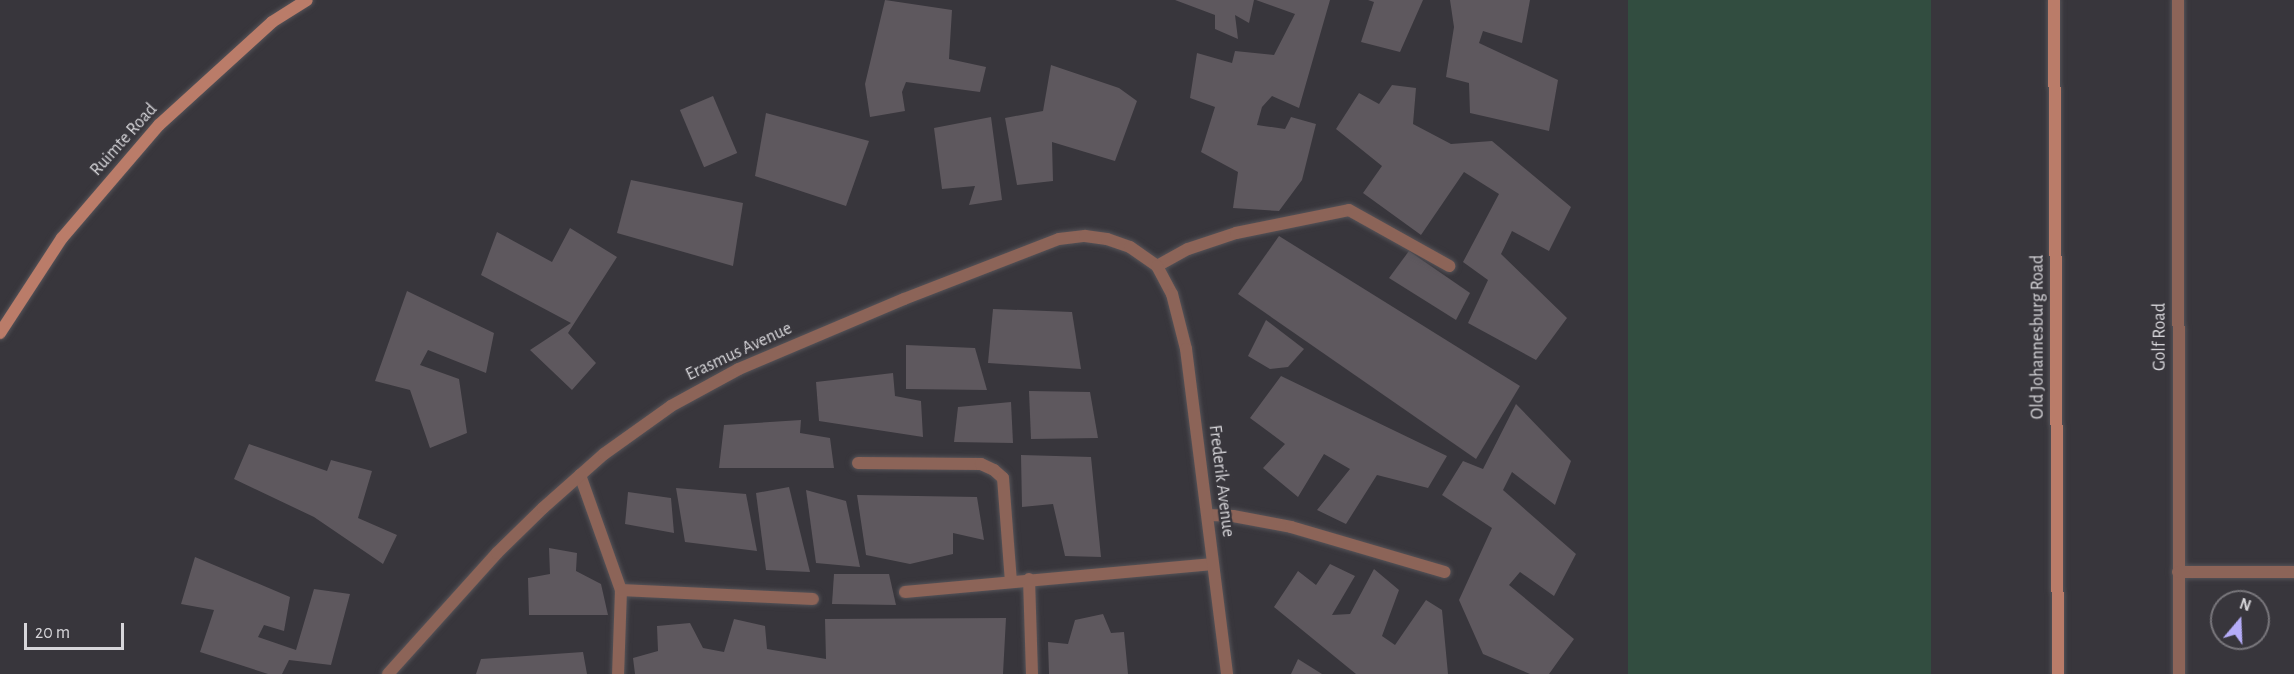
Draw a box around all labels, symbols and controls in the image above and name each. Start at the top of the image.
street label: Ruimte Road [86,99,162,181]
street label: Old Johannesburg Road [2027,255,2049,419]
street label: Golf Road [2149,303,2171,371]
street label: Erasmus Avenue [682,318,796,386]
street label: Frederik Avenue [1203,424,1239,538]
north arrow [2210,590,2270,650]
text: N [2237,595,2253,614]
scale bar [27,611,128,649]
text: 20 m [35,624,70,642]

